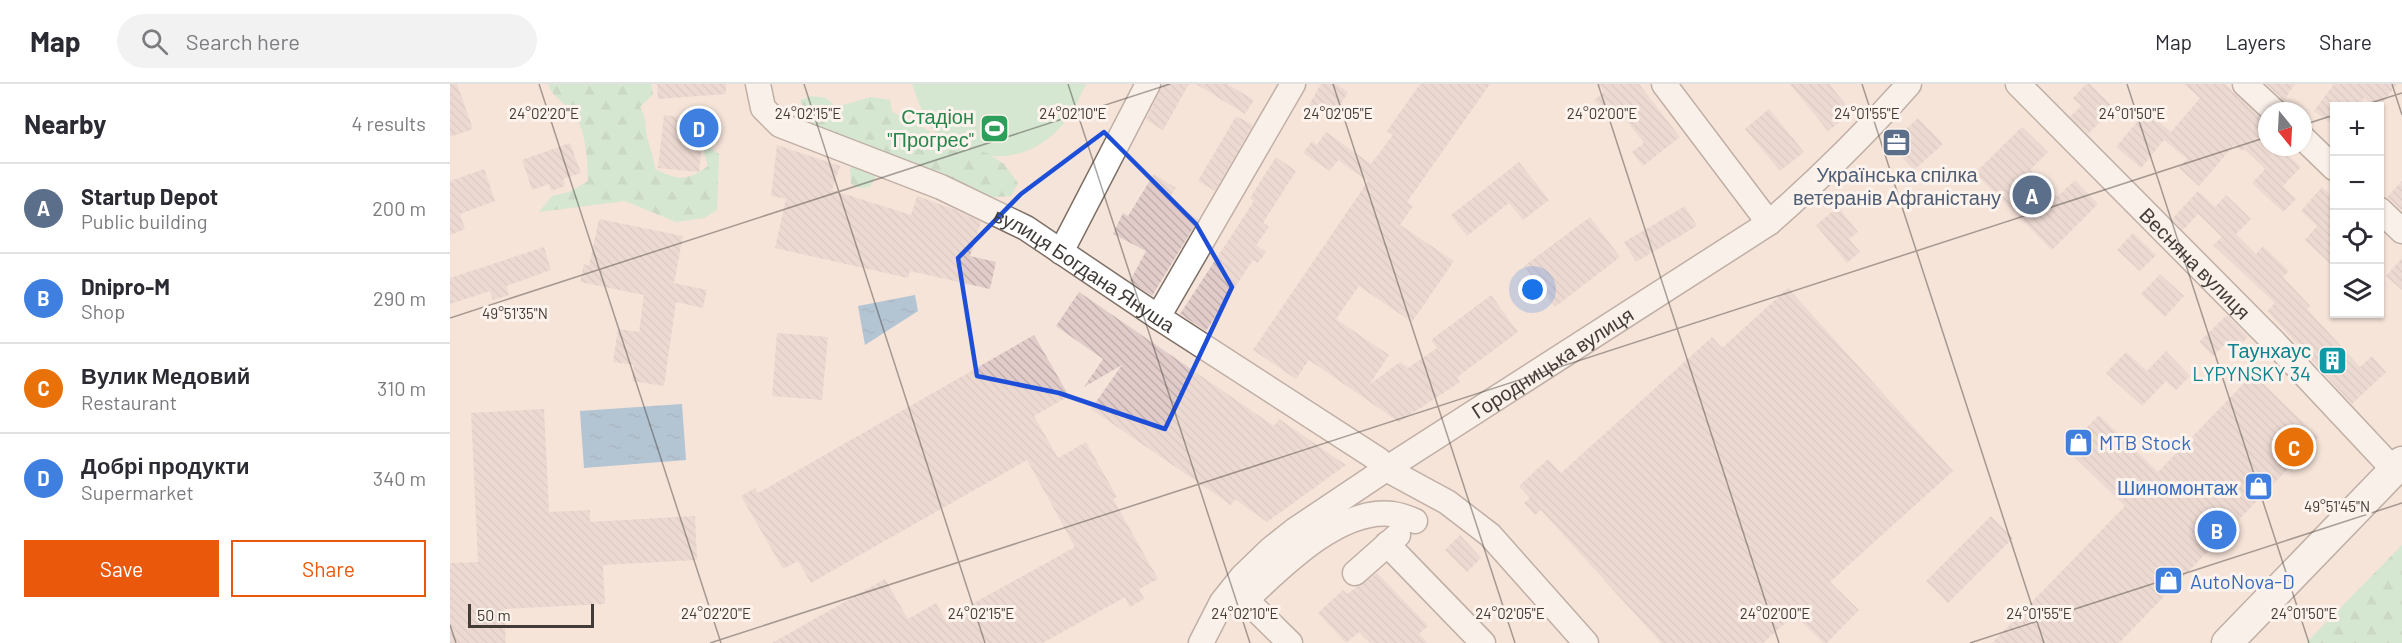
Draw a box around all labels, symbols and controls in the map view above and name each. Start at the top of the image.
search box [117,14,537,68]
text: Map [30,24,81,58]
icon: search [138,25,171,58]
text: Search here [186,28,300,54]
text: Map [2155,29,2192,54]
text: Layers [2225,29,2286,54]
text: Share [2319,29,2372,54]
north arrow [2258,102,2312,156]
map controls [2330,102,2384,318]
button: + [2330,102,2384,156]
text: 24°02'20"E [509,104,579,122]
text: 24°02'15"E [775,104,841,122]
place label: Стадіон "Прогрес" [887,104,974,151]
text: 24°02'10"E [1039,104,1107,122]
text: 24°02'05"E [1303,104,1373,122]
text: 24°02'00"E [1567,104,1637,122]
text: 24°01'55"E [1834,104,1900,122]
text: 24°01'50"E [2099,104,2165,122]
pin: D [680,106,718,150]
text: Nearby [24,108,106,139]
text: 4 results [351,111,426,135]
sports icon: Стадіон "Прогрес" [979,112,1011,144]
office icon: Українська спілка ветеранів Афганістану [1881,127,1913,159]
button: − [2330,156,2384,210]
place label: Українська спілка ветеранів Афганістану [1793,162,2001,209]
pin: A [2012,172,2052,218]
text: Startup Depot [81,183,218,209]
text: A [37,196,50,220]
text: 200 m [372,196,426,220]
street label: вулиця Богдана Януша [990,202,1180,337]
street label: Весняна вулиця [2135,202,2256,324]
text: Public building [81,209,207,233]
button: locate [2330,210,2384,264]
button: layers [2330,264,2384,318]
text: Dnipro-M [81,273,170,299]
your location [1518,275,1547,304]
text: B [37,286,50,310]
text: 290 m [373,286,426,310]
text: Shop [81,299,125,323]
street label: Городницька вулиця [1467,302,1637,423]
text: 49°51'35"N [482,304,548,322]
place label: Таунхаус LYPYNSKY 34 [2192,338,2311,385]
building icon: Таунхаус LYPYNSKY 34 [2316,345,2348,377]
text: Вулик Медовий [81,362,250,388]
text: C [37,376,50,400]
text: 310 m [377,376,426,400]
text: Restaurant [81,390,177,414]
pin: C [2274,424,2314,470]
shop icon: MTB Stock [2062,426,2094,458]
place label: MTB Stock [2099,430,2191,454]
text: Добрі продукти [81,452,250,478]
text: D [37,466,50,490]
text: 340 m [373,466,426,490]
shop icon: Шиномонтаж [2243,471,2275,503]
place label: Шиномонтаж [2117,475,2239,499]
text: Supermarket [81,480,194,504]
text: 49°51'45"N [2304,497,2370,515]
pin: B [2198,508,2236,552]
button: Save [24,540,219,597]
button: Share [231,540,426,597]
shop icon: AutoNova-D [2153,565,2185,597]
place label: AutoNova-D [2190,569,2295,593]
scale bar [468,601,594,628]
text: 24°02'20"E [681,604,751,622]
text: 24°02'15"E [948,604,1014,622]
text: 24°02'10"E [1211,604,1279,622]
text: 24°02'05"E [1475,604,1545,622]
text: 24°02'00"E [1740,604,1810,622]
text: 24°01'55"E [2006,604,2072,622]
text: 24°01'50"E [2271,604,2337,622]
text: 50 m [477,605,511,624]

